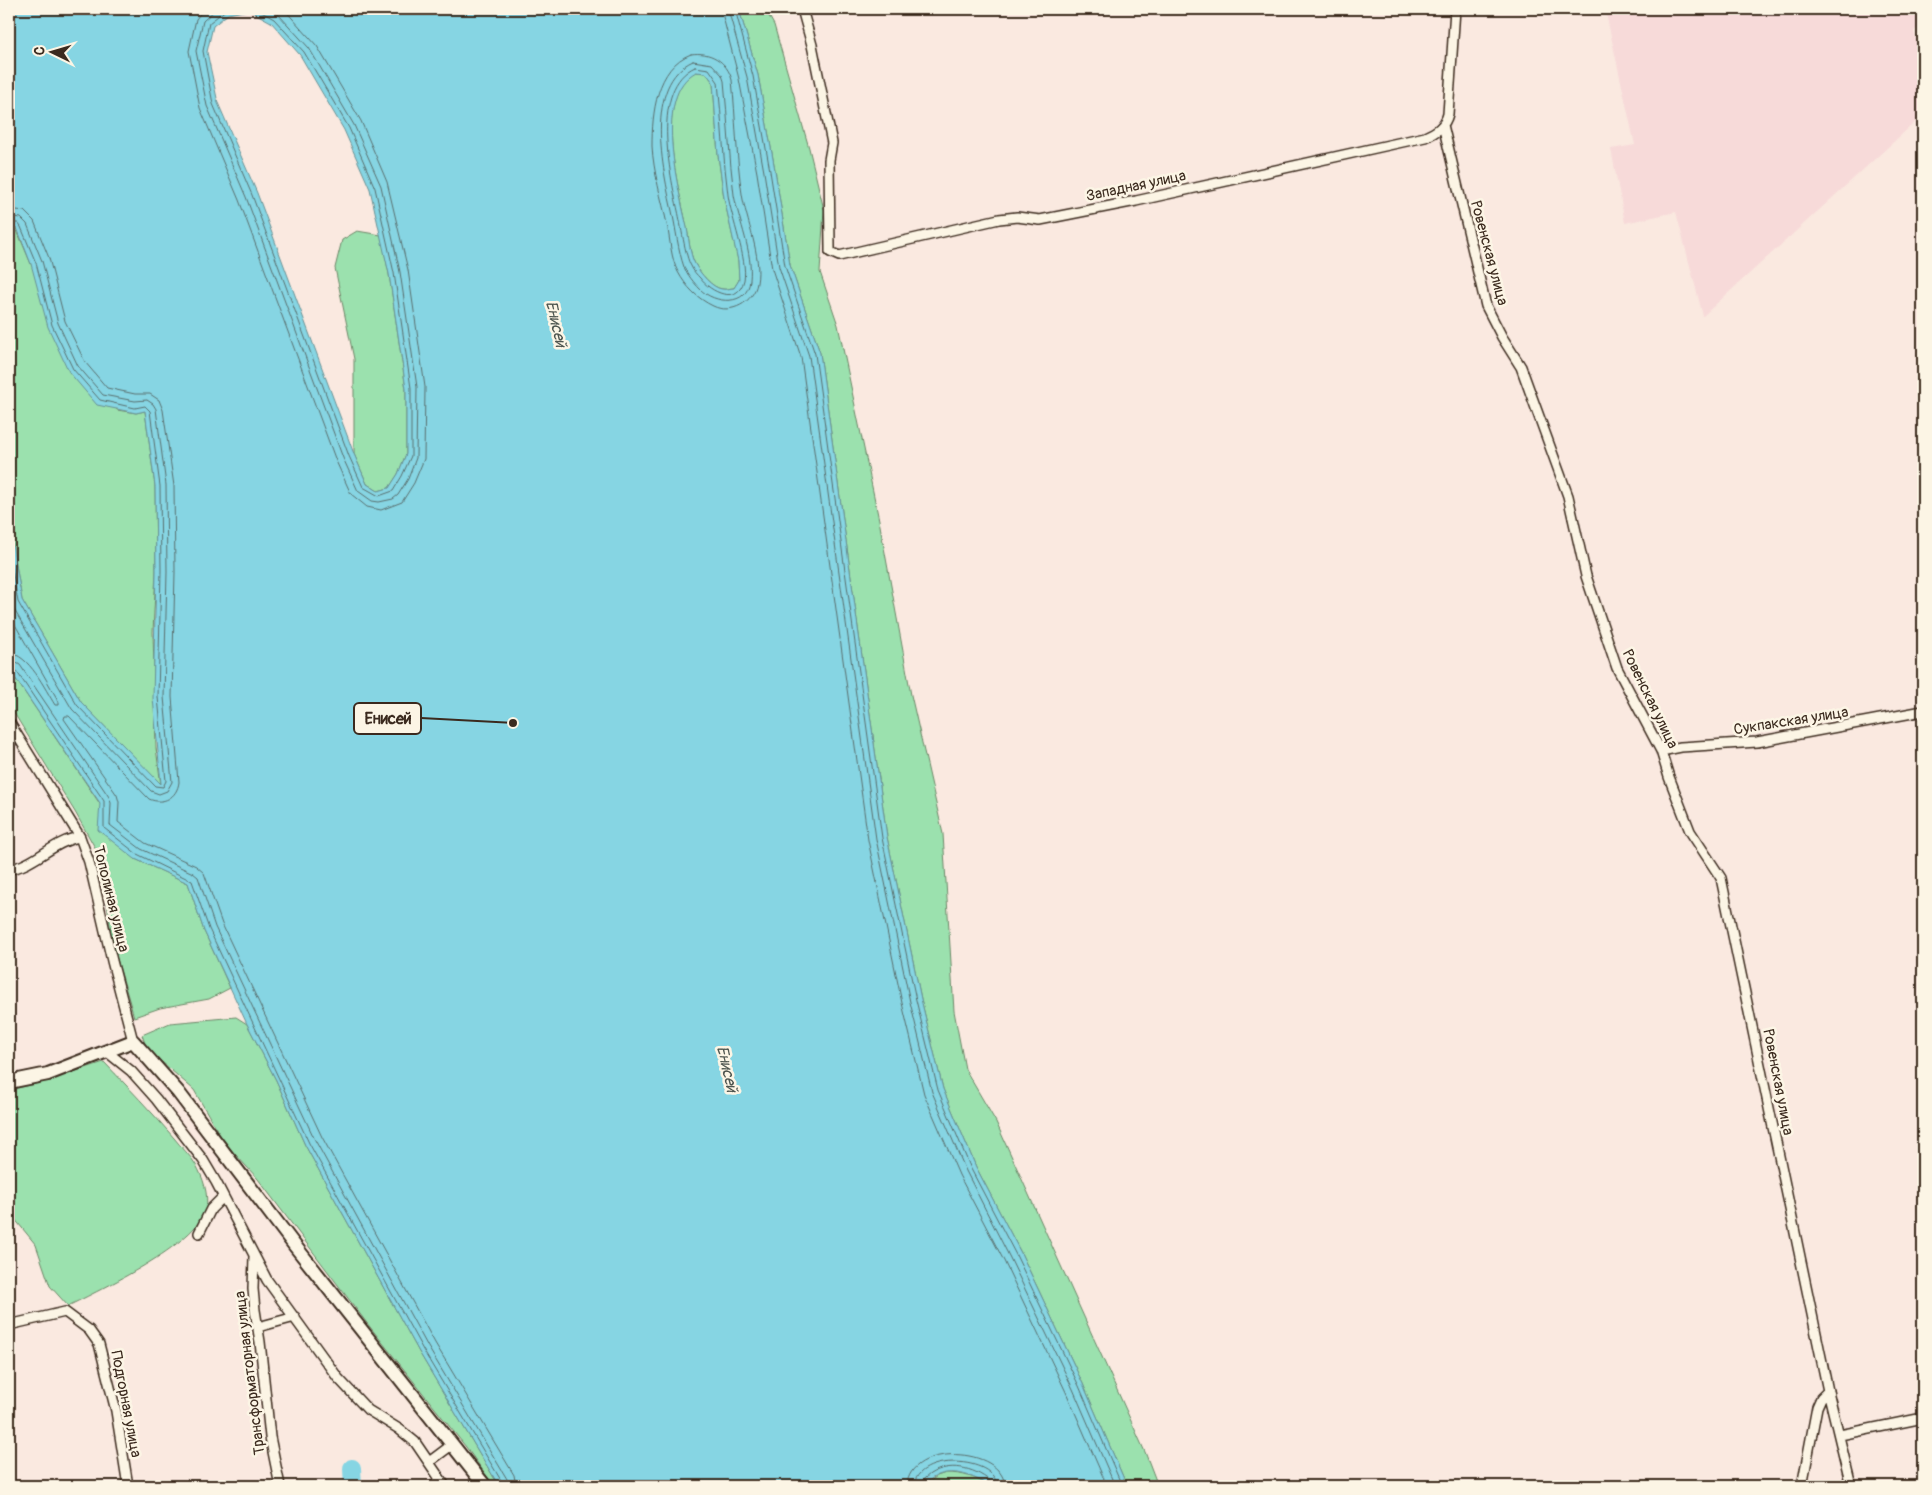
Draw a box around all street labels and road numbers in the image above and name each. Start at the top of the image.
street label: Западная улица [1084,166,1188,206]
street label: Ровенская улица [1466,198,1512,308]
street label: Ровенская улица [1618,646,1682,752]
street label: Сукпакская улица [1732,703,1850,739]
street label: Тополиная улица [89,844,133,954]
street label: Ровенская улица [1758,1027,1798,1137]
street label: Трансформаторная улица [231,1290,269,1456]
street label: Подгорная улица [106,1349,146,1459]

